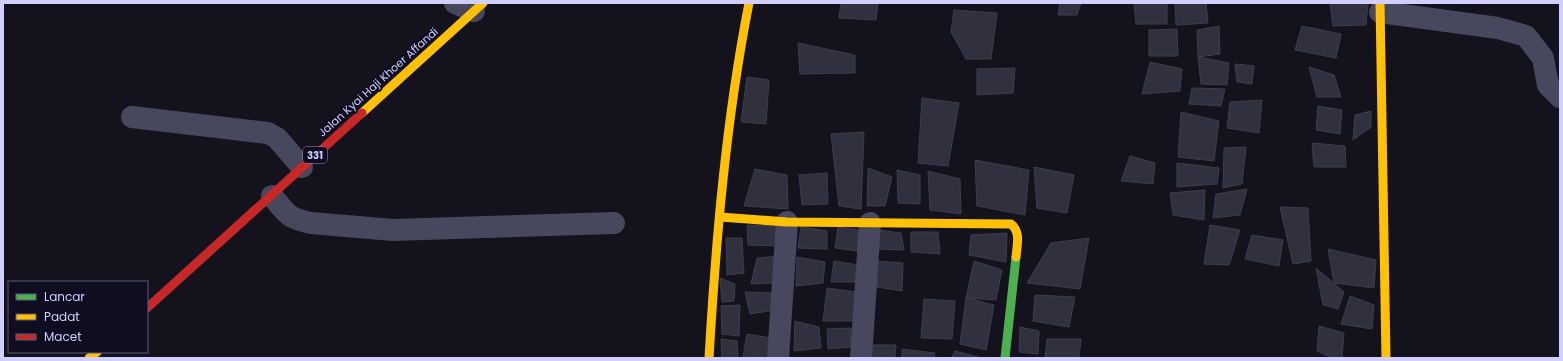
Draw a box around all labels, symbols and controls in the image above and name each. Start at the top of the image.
street label: Jalan Kyai Haji Khoer Affandi [315,24,442,140]
road number: 331 [303,147,327,163]
legend [8,281,148,353]
text: Lancar [44,288,85,305]
text: Padat [44,308,80,325]
text: Macet [44,328,82,345]

